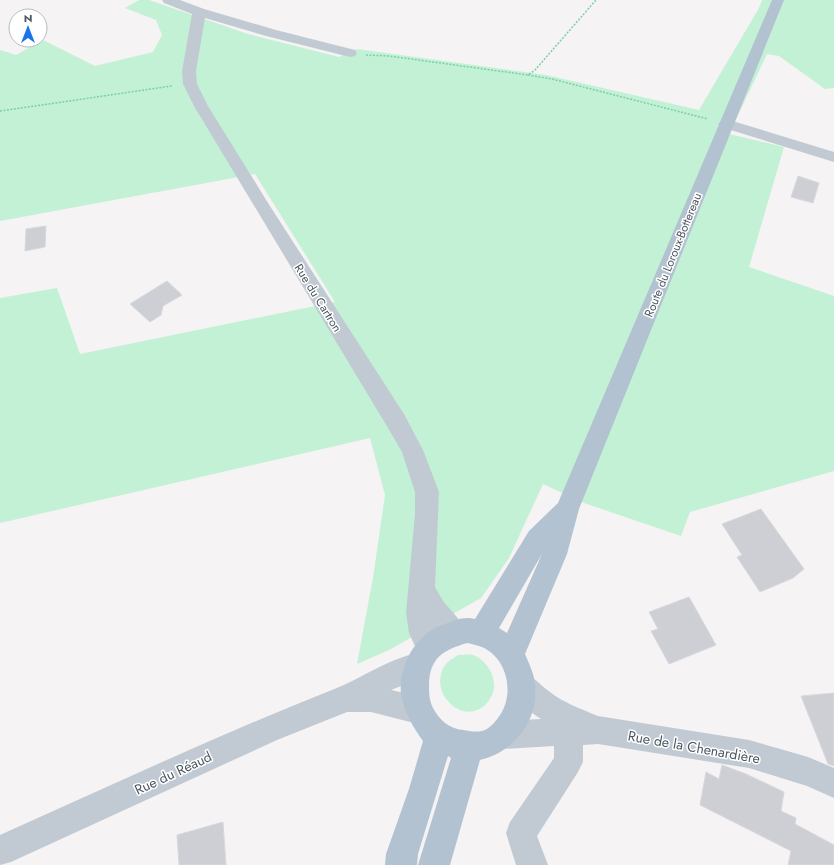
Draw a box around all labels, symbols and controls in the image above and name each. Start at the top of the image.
north arrow [8,8,48,48]
text: N [24,10,32,26]
street label: Route du Loroux-Bottereau [640,190,706,320]
street label: Rue du Cartron [290,260,346,336]
street label: Rue de la Chenardière [626,726,762,768]
street label: Rue du Réaud [131,746,215,800]

